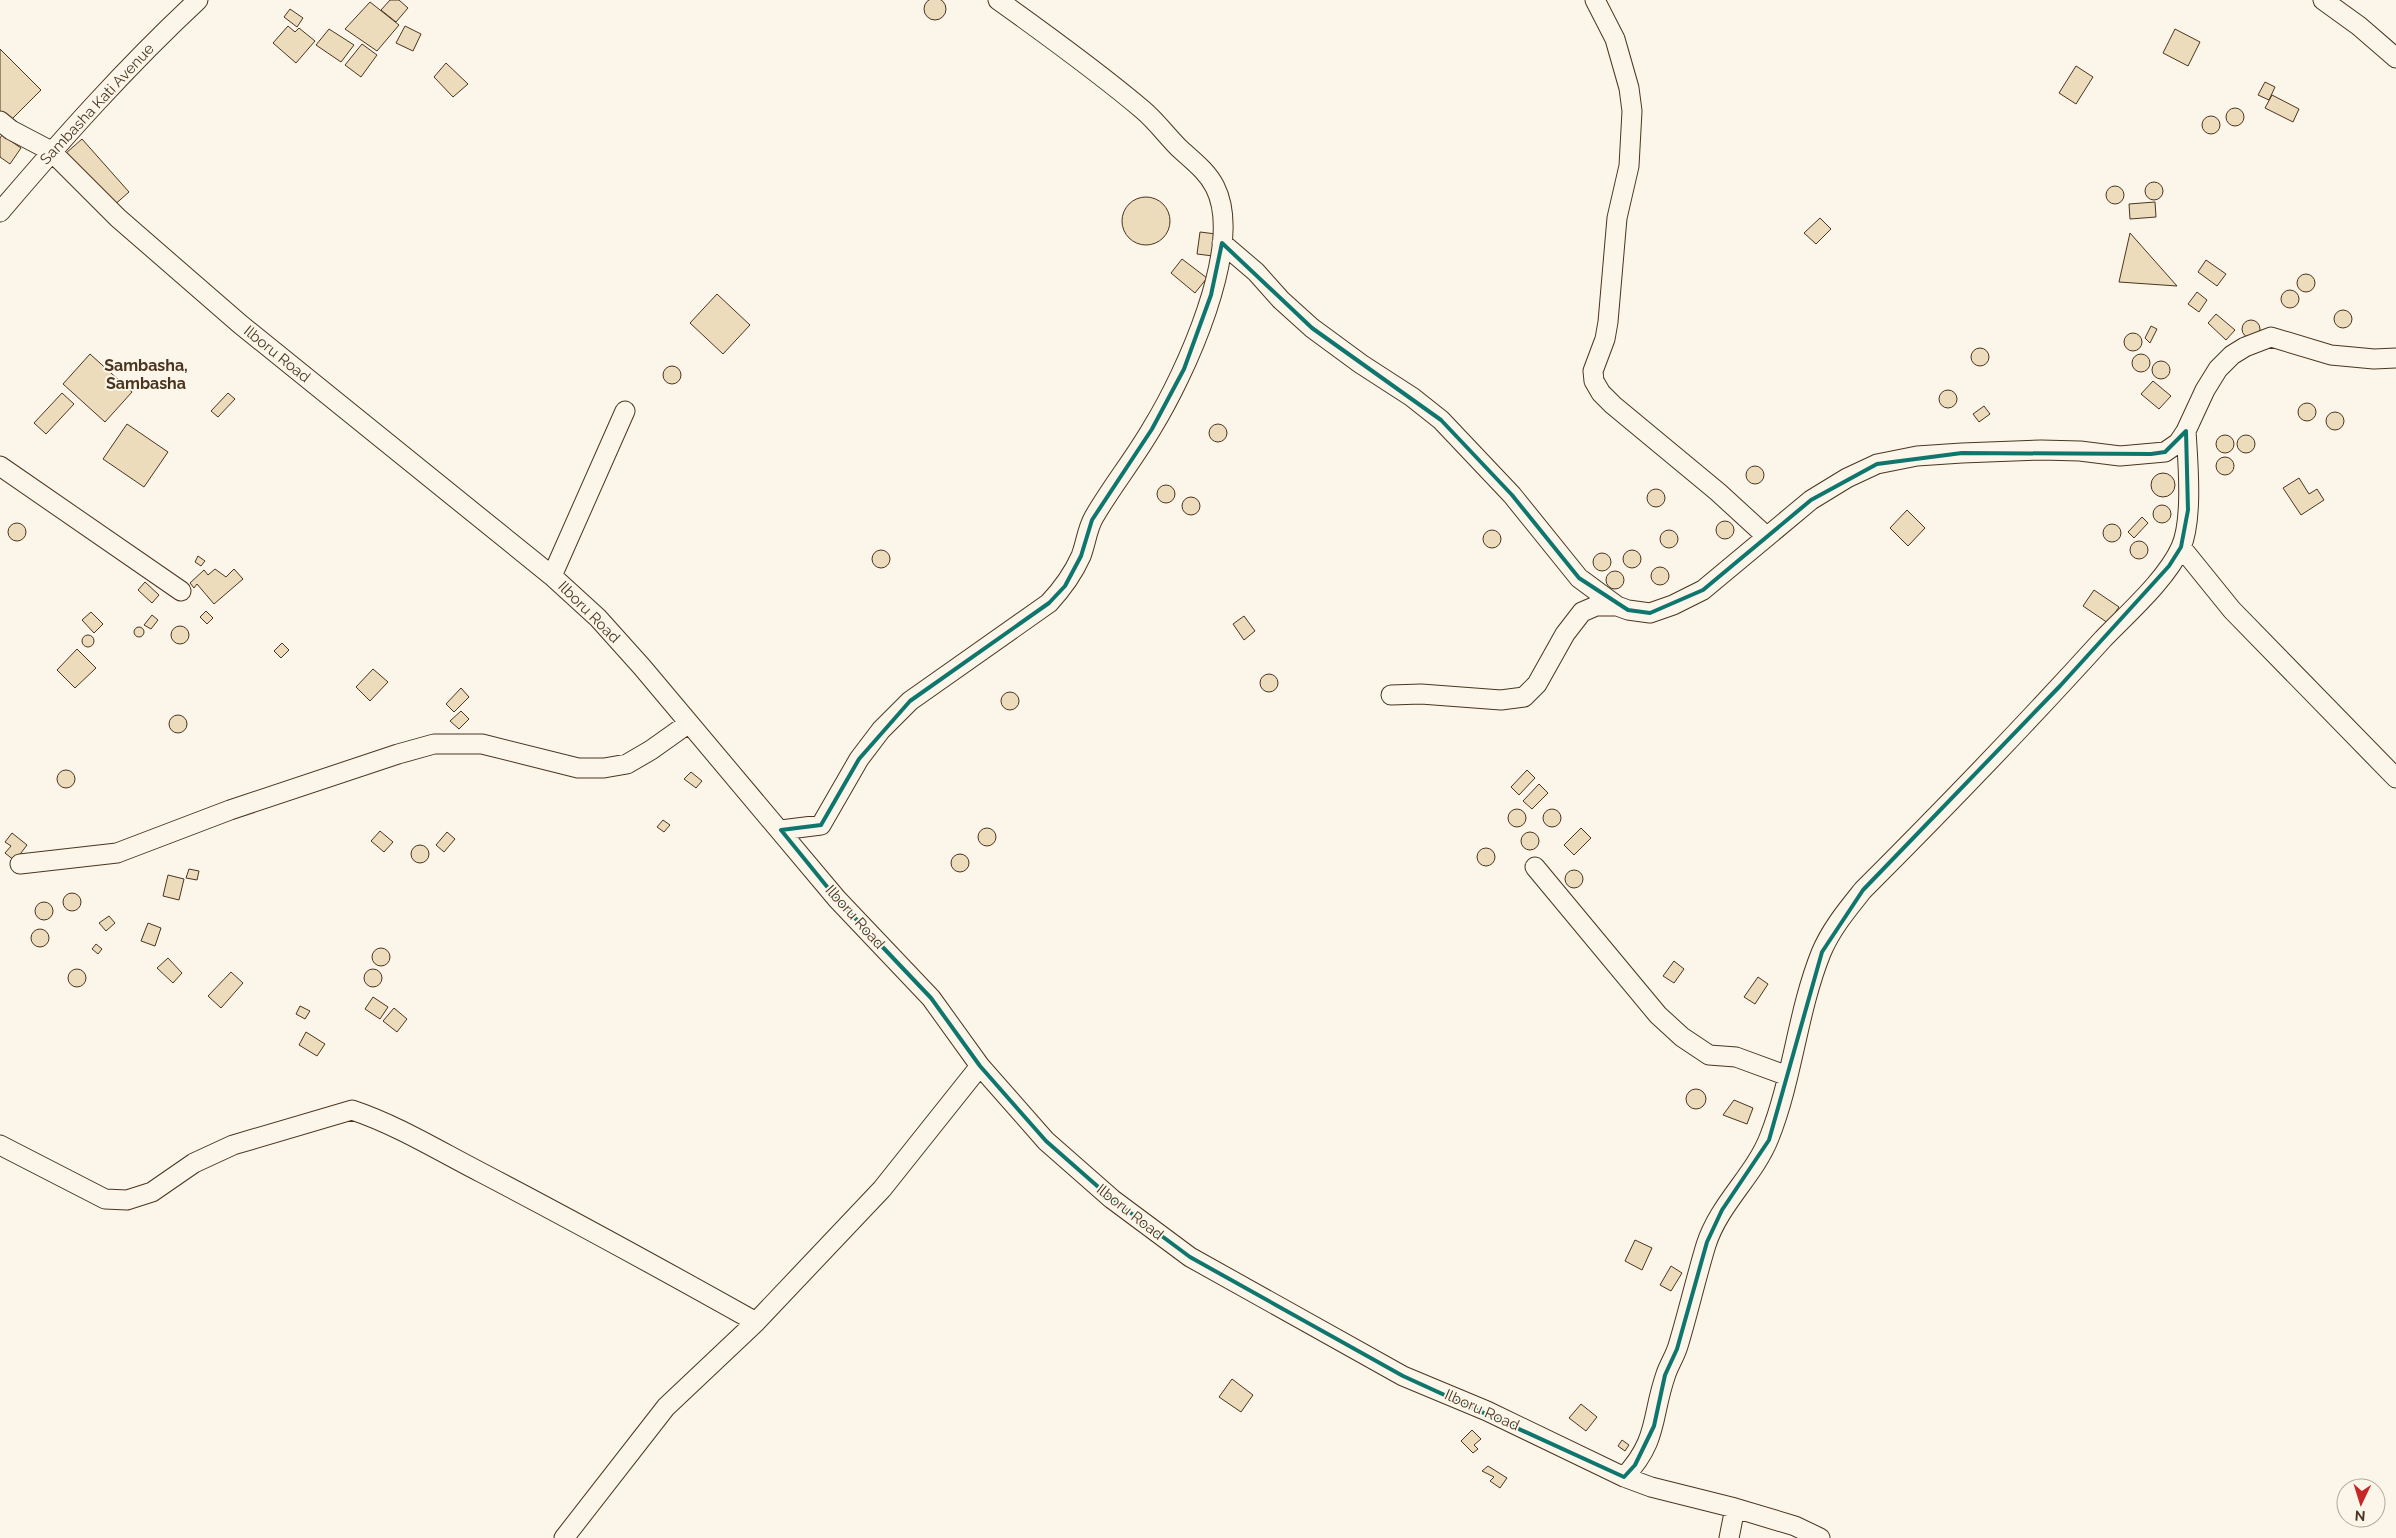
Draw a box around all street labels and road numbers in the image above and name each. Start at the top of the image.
street label: Sambasha Kati Avenue [36,40,158,168]
street label: Ilboru Road [240,322,314,386]
street label: Ilboru Road [554,577,624,647]
street label: Ilboru Road [822,881,888,953]
street label: Ilboru Road [1093,1180,1167,1244]
street label: Ilboru Road [1442,1386,1522,1434]

